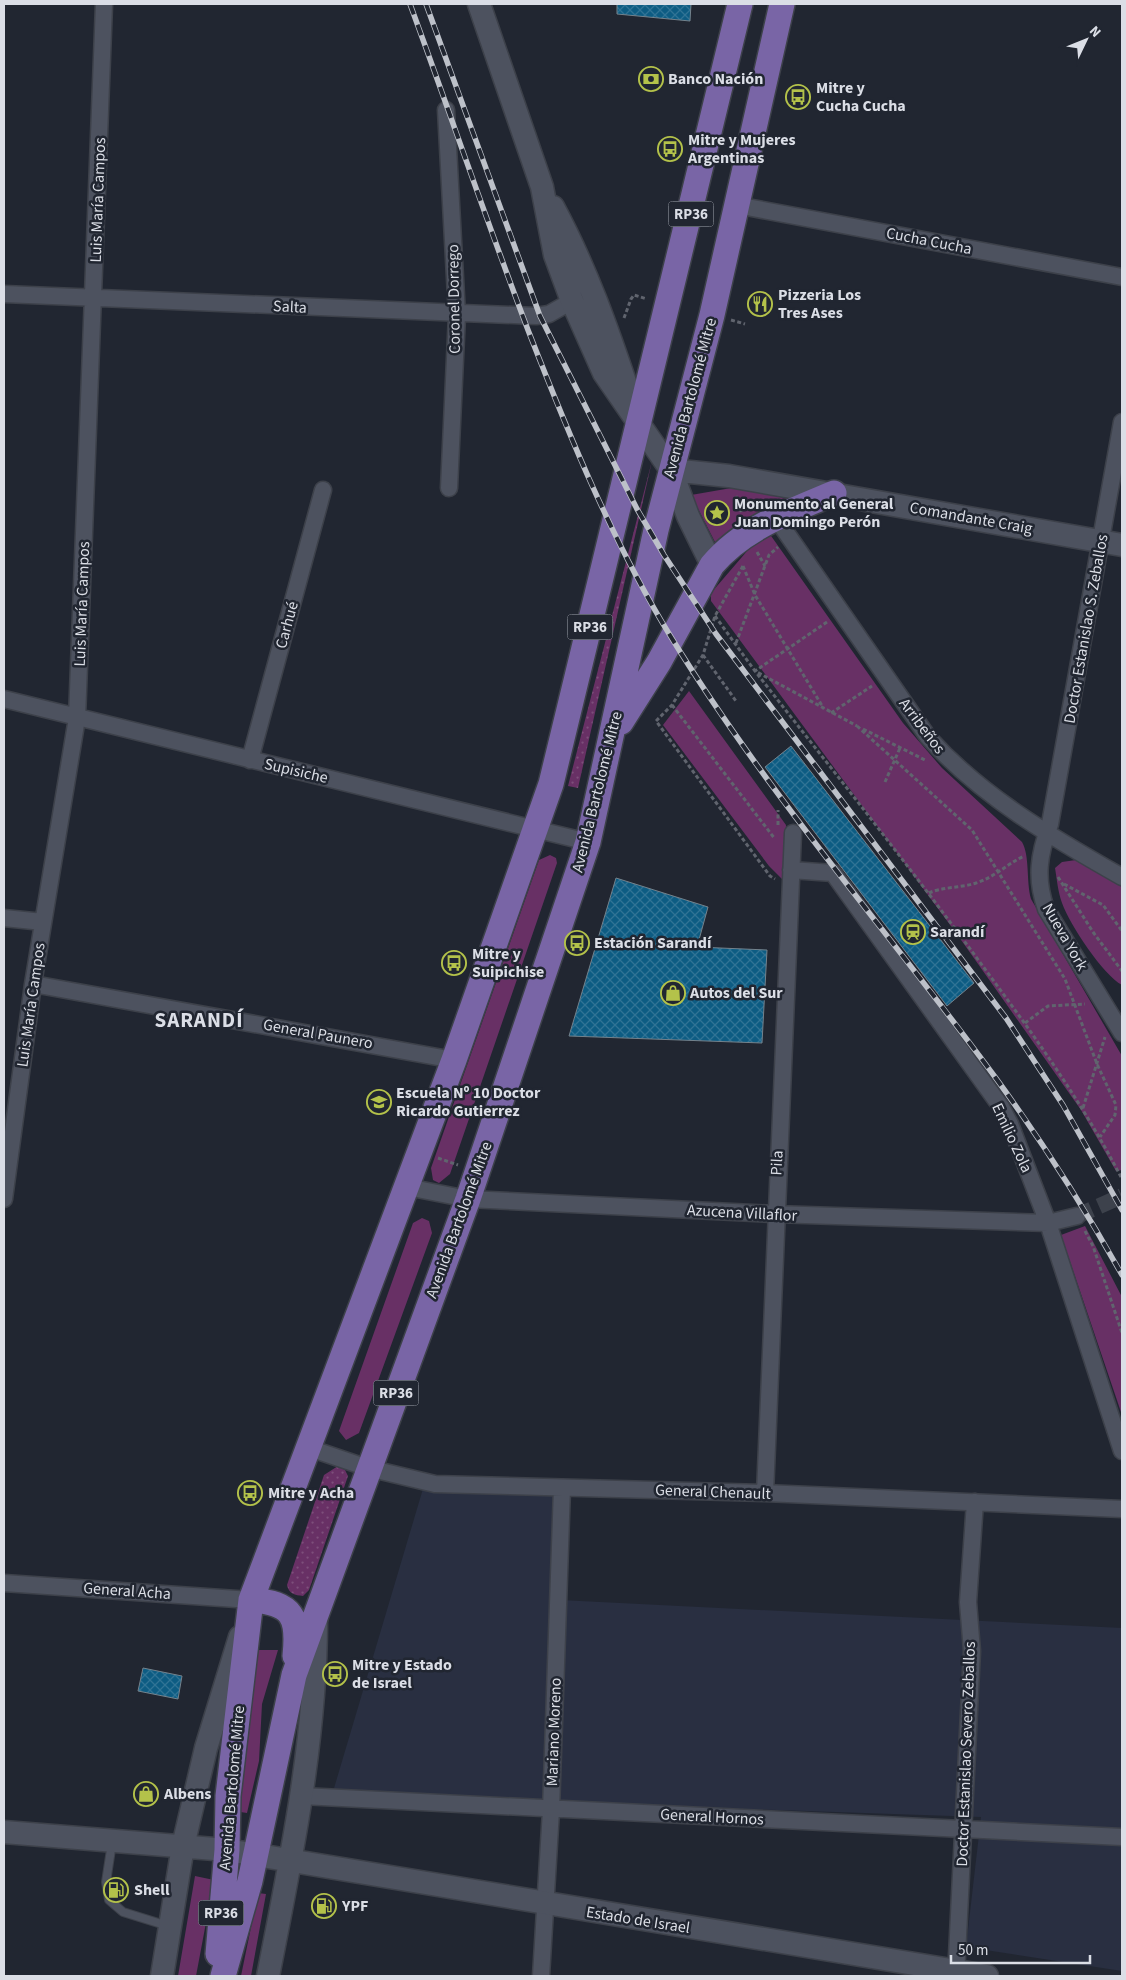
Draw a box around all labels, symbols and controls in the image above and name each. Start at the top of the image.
north arrow [1061,15,1111,65]
text: N [1084,22,1105,42]
bank icon: Banco Nación [638,66,664,92]
place label: Banco Nación [668,68,763,90]
place label: Mitre y Cucha Cucha [816,77,906,117]
bus stop icon: Mitre y Cucha Cucha [785,84,811,110]
place label: Mitre y Mujeres Argentinas [687,129,796,169]
bus stop icon: Mitre y Mujeres Argentinas [657,136,683,162]
street label: Luis María Campos [85,137,111,263]
road number: RP36 [668,202,714,226]
street label: Cucha Cucha [884,222,974,260]
street label: Coronel Dorrego [442,244,466,354]
place label: Pizzeria Los Tres Ases [778,284,861,324]
restaurant icon: Pizzeria Los Tres Ases [747,291,773,317]
street label: Salta [273,295,307,319]
street label: Avenida Bartolomé Mitre [658,315,722,481]
place label: Monumento al General Juan Domingo Perón [734,493,894,533]
street label: Comandante Craig [908,496,1034,540]
place icon: Monumento al General Juan Domingo Perón [704,500,730,526]
street label: Doctor Estanislao S. Zeballos [1059,532,1114,725]
street label: Luis María Campos [69,541,95,667]
street label: Carhué [270,599,304,651]
road number: RP36 [568,614,612,640]
street label: Arribeños [894,694,950,759]
street label: Avenida Bartolomé Mitre [566,709,628,875]
street label: Supisiche [262,753,330,789]
street label: Nueva York [1037,899,1093,975]
station icon: Sarandí [900,919,926,945]
place label: Sarandí [930,921,986,943]
bus stop icon: Estación Sarandí [564,930,590,956]
place label: Estación Sarandí [594,932,713,954]
street label: Luis María Campos [11,941,51,1069]
place label: Mitre y Suipichise [472,943,544,983]
bus stop icon: Mitre y Suipichise [441,950,467,976]
shop icon: Autos del Sur [660,980,686,1006]
place label: Autos del Sur [689,982,783,1004]
district label: SARANDÍ [154,1005,244,1035]
street label: General Paunero [261,1014,375,1054]
place label: Escuela Nº 10 Doctor Ricardo Gutierrez [396,1082,541,1122]
school or university icon: Escuela Nº 10 Doctor Ricardo Gutierrez [366,1089,392,1115]
street label: Emilio Zola [986,1100,1038,1176]
street label: Avenida Bartolomé Mitre [420,1139,498,1301]
street label: Pila [765,1150,789,1176]
street label: Azucena Villaflor [686,1199,798,1227]
road number: RP36 [374,1380,418,1406]
street label: General Chenault [655,1479,772,1505]
bus stop icon: Mitre y Acha [237,1480,263,1506]
place label: Mitre y Acha [268,1482,354,1504]
street label: General Acha [82,1577,172,1605]
street label: Doctor Estanislao Severo Zeballos [951,1641,981,1867]
place label: Mitre y Estado de Israel [352,1654,452,1694]
bus stop icon: Mitre y Estado de Israel [322,1661,348,1687]
street label: Mariano Moreno [541,1677,567,1787]
street label: Avenida Bartolomé Mitre [214,1705,250,1871]
shop icon: Albens [133,1781,159,1807]
place label: Albens [163,1783,211,1805]
street label: General Hornos [660,1803,765,1831]
fuel station icon: Shell [103,1877,129,1903]
place label: Shell [134,1879,170,1901]
fuel station icon: YPF [311,1893,337,1919]
place label: YPF [341,1895,368,1917]
road number: RP36 [198,1900,244,1926]
street label: Estado de Israel [584,1901,692,1939]
scale bar [951,1932,1090,1964]
text: 50 m [958,1940,988,1961]

